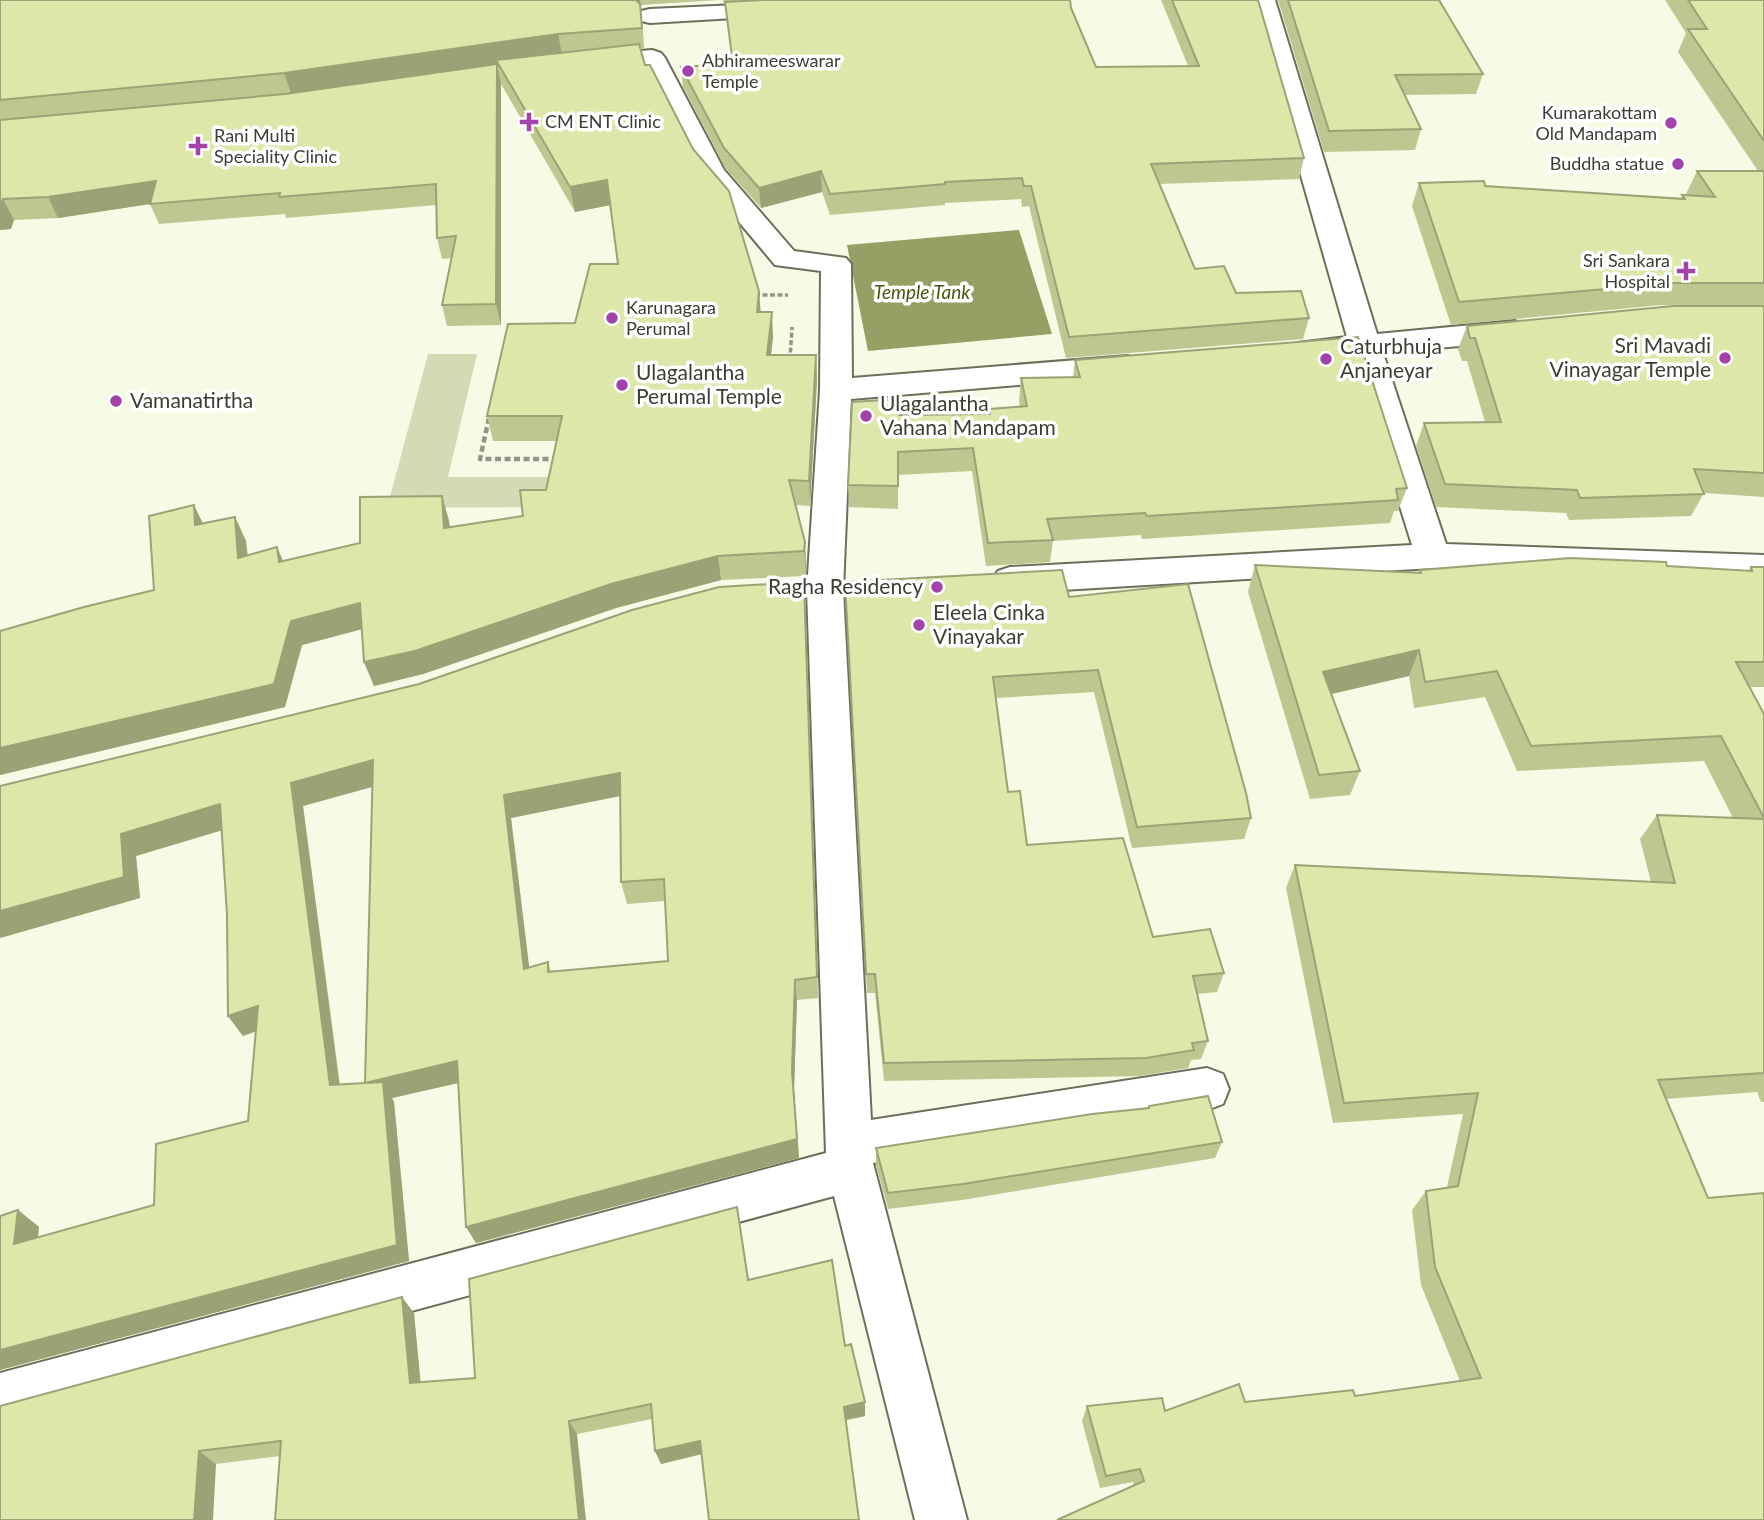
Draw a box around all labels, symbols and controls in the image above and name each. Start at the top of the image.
place label: Abhirameeswarar Temple [702,49,841,92]
marker: Abhirameeswarar Temple [680,63,696,79]
place label: Kumarakottam Old Mandapam [1536,101,1657,144]
place label: CM ENT Clinic [545,110,661,132]
marker: CM ENT Clinic [519,112,539,132]
marker: Kumarakottam Old Mandapam [1663,115,1679,131]
place label: Rani Multi Speciality Clinic [214,124,337,167]
marker: Rani Multi Speciality Clinic [188,136,208,156]
place label: Buddha statue [1550,152,1664,174]
marker: Buddha statue [1670,156,1686,172]
place label: Sri Sankara Hospital [1583,249,1670,292]
marker: Sri Sankara Hospital [1676,261,1696,281]
water label: Temple Tank [874,280,971,303]
place label: Karunagara Perumal [626,296,716,339]
marker: Karunagara Perumal [604,310,620,326]
place label: Sri Mavadi Vinayagar Temple [1549,332,1711,381]
place label: Caturbhuja Anjaneyar [1340,333,1442,382]
marker: Sri Mavadi Vinayagar Temple [1717,350,1733,366]
marker: Caturbhuja Anjaneyar [1318,351,1334,367]
place label: Ulagalantha Perumal Temple [636,359,782,408]
marker: Ulagalantha Perumal Temple [614,377,630,393]
place label: Vamanatirtha [130,387,253,412]
place label: Ulagalantha Vahana Mandapam [880,390,1056,439]
marker: Vamanatirtha [108,393,124,409]
marker: Ulagalantha Vahana Mandapam [858,408,874,424]
place label: Ragha Residency [768,573,923,598]
marker: Ragha Residency [929,579,945,595]
place label: Eleela Cinka Vinayakar [933,599,1045,648]
marker: Eleela Cinka Vinayakar [911,617,927,633]

